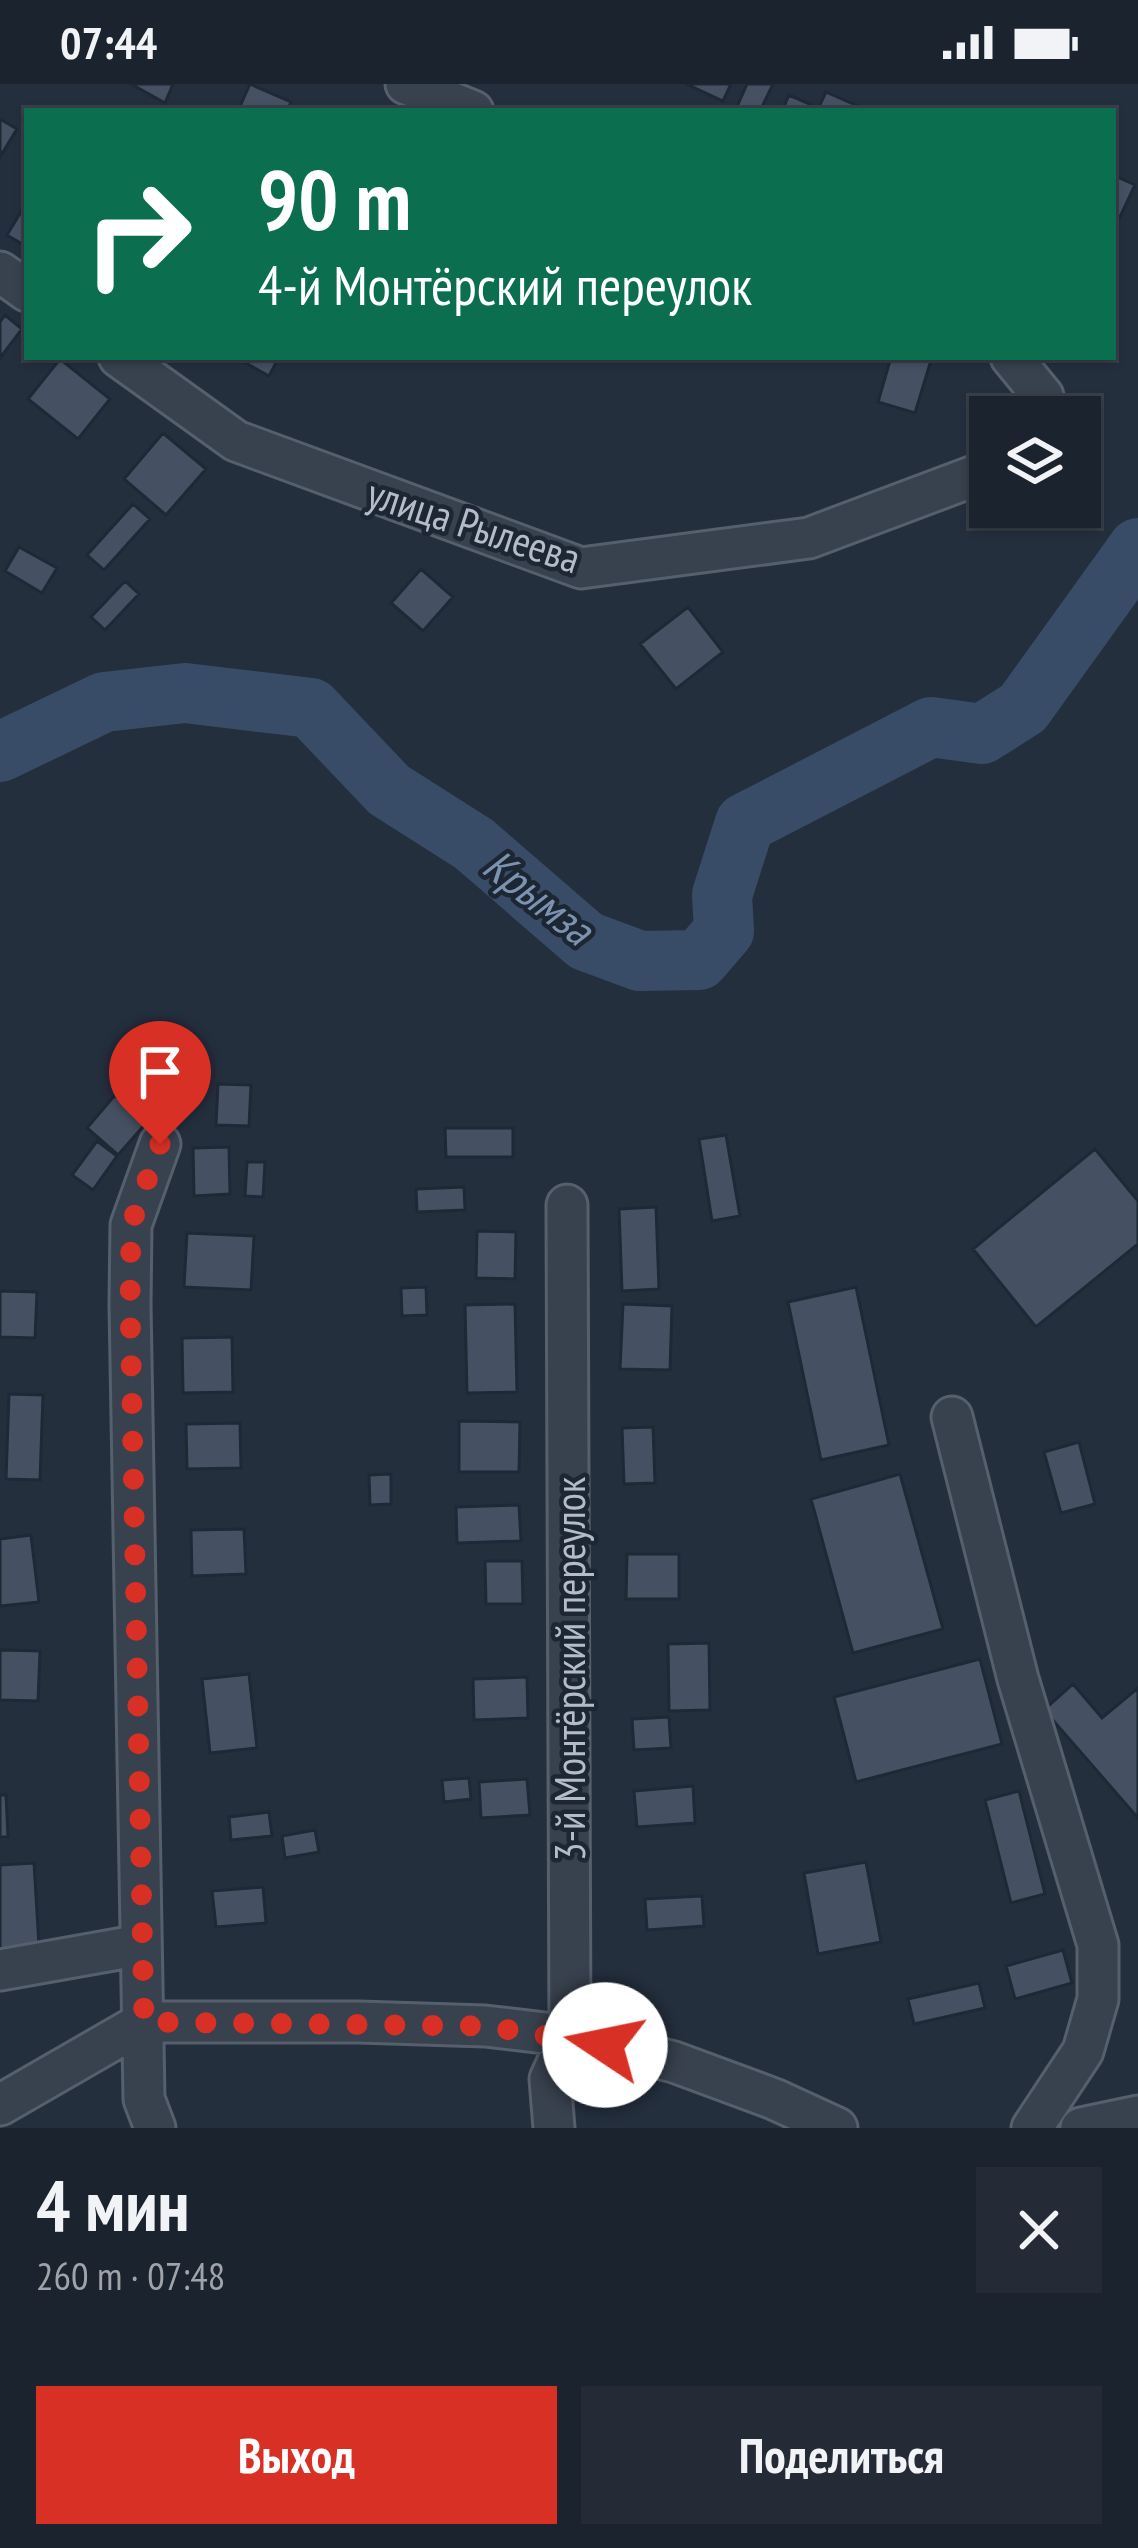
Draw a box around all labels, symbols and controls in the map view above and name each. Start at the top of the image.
text: 07:44 [60,13,157,71]
text: 90 m [258,144,411,253]
icon: right [60,156,216,312]
text: 4-й Монтёрский переулок [258,250,752,320]
map controls [969,396,1101,528]
button: layers [969,396,1101,528]
street label: улица Рылеева [361,465,587,585]
water label: Крымза [473,835,607,958]
pin [109,1021,211,1144]
icon: arrive [127,1039,193,1105]
street label: 3-й Монтёрский переулок [542,1477,597,1861]
position arrow [542,1982,668,2108]
text: 4 мин [36,2158,190,2251]
button: close [976,2167,1102,2293]
text: 260 m · 07:48 [36,2250,225,2301]
button: Выход [36,2386,557,2524]
button: Поделиться [581,2386,1102,2524]

